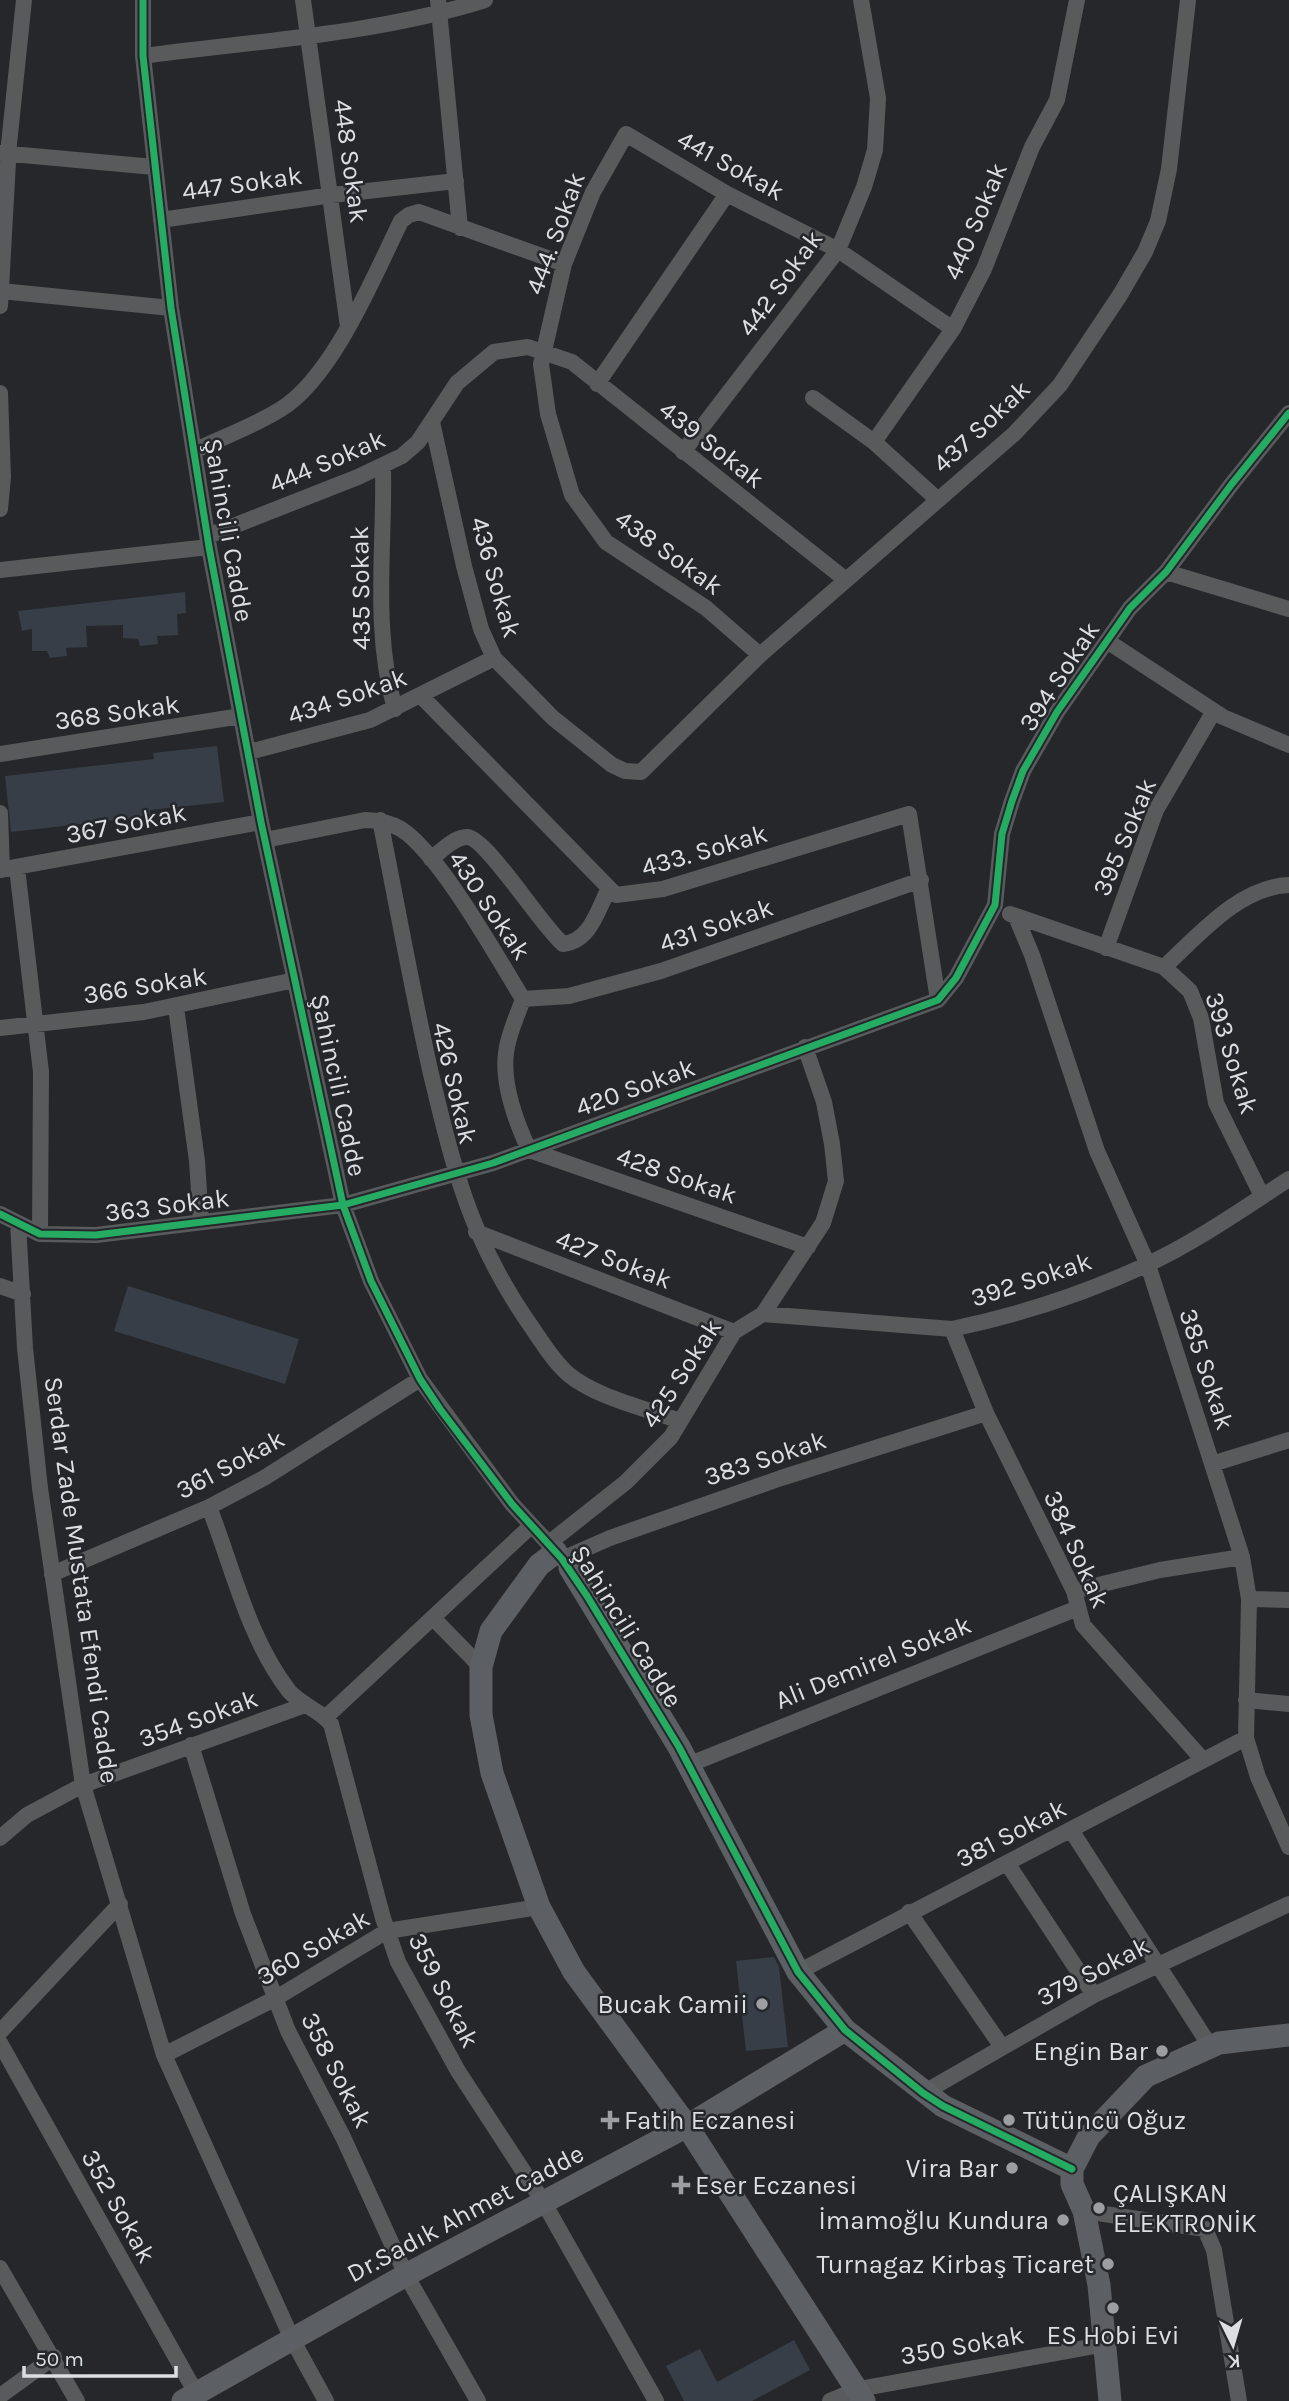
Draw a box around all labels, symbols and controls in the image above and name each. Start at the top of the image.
street label: 448 Sokak [326,97,375,225]
street label: 441 Sokak [672,123,790,207]
street label: 440 Sokak [937,158,1014,284]
street label: 447 Sokak [180,160,304,207]
street label: 444. Sokak [519,168,592,299]
street label: 442 Sokak [731,224,829,342]
street label: 437 Sokak [926,373,1036,479]
street label: 439 Sokak [653,394,770,495]
street label: 444 Sokak [264,423,390,500]
street label: Şahincili Cadde [197,436,260,624]
street label: 438 Sokak [609,503,729,602]
street label: 436 Sokak [463,513,528,641]
street label: 435 Sokak [344,526,377,650]
street label: 394 Sokak [1012,616,1106,737]
street label: 434 Sokak [283,662,411,731]
street label: 368 Sokak [53,688,182,737]
street label: 395 Sokak [1086,774,1163,901]
street label: 367 Sokak [63,797,189,850]
street label: 433. Sokak [638,818,771,883]
street label: 430 Sokak [442,845,537,966]
street label: 431 Sokak [655,892,777,959]
street label: 366 Sokak [81,960,209,1011]
street label: 393 Sokak [1198,989,1265,1118]
street label: Şahincili Cadde [304,991,373,1179]
street label: 426 Sokak [425,1019,484,1147]
street label: 420 Sokak [571,1052,699,1123]
street label: 428 Sokak [613,1140,741,1211]
street label: 363 Sokak [103,1182,231,1229]
street label: 427 Sokak [552,1223,676,1296]
street label: 392 Sokak [967,1245,1095,1314]
street label: 385 Sokak [1172,1305,1241,1434]
street label: 425 Sokak [635,1313,728,1434]
street label: Serdar Zade Mustata Efendi Cadde [38,1375,125,1785]
street label: 361 Sokak [171,1423,290,1506]
street label: 383 Sokak [700,1424,830,1493]
street label: 384 Sokak [1037,1486,1116,1613]
street label: Şahincili Cadde [564,1539,689,1713]
street label: Ali Demirel Sokak [771,1609,976,1716]
street label: 354 Sokak [134,1683,262,1754]
street label: 381 Sokak [951,1792,1072,1874]
street label: 360 Sokak [251,1903,375,1992]
street label: 359 Sokak [401,1928,486,2053]
street label: 379 Sokak [1032,1930,1155,2013]
place label: Bucak Camii [597,1989,748,2020]
marker: Bucak Camii [754,1996,770,2012]
street label: 358 Sokak [294,2007,379,2133]
place label: Engin Bar [1034,2036,1149,2067]
marker: Engin Bar [1154,2043,1170,2059]
place label: Fatih Eczanesi [624,2105,796,2136]
place label: Tütüncü Oğuz [1023,2105,1186,2136]
marker: Fatih Eczanesi [602,2112,618,2128]
marker: Tütüncü Oğuz [1001,2112,1017,2128]
street label: Dr.Sadık Ahmet Cadde [341,2138,589,2289]
street label: 352 Sokak [75,2144,162,2268]
place label: Vira Bar [906,2153,999,2184]
marker: Vira Bar [1004,2160,1020,2176]
place label: Eser Eczanesi [695,2170,857,2201]
marker: Eser Eczanesi [673,2177,689,2193]
place label: ÇALIŞKAN ELEKTRONİK [1113,2178,1257,2239]
marker: ÇALIŞKAN ELEKTRONİK [1091,2200,1107,2216]
place label: İmamoğlu Kundura [819,2205,1049,2236]
marker: İmamoğlu Kundura [1055,2212,1071,2228]
place label: Turnagaz Kirbaş Ticaret [817,2249,1094,2280]
marker: Turnagaz Kirbaş Ticaret [1100,2256,1116,2272]
marker: ES Hobi Evi [1105,2300,1121,2316]
north arrow [1198,2310,1268,2380]
street label: 350 Sokak [898,2319,1026,2372]
place label: ES Hobi Evi [1047,2320,1179,2351]
scale bar [24,2334,177,2378]
text: 50 m [35,2347,84,2371]
text: K [1227,2349,1242,2372]

